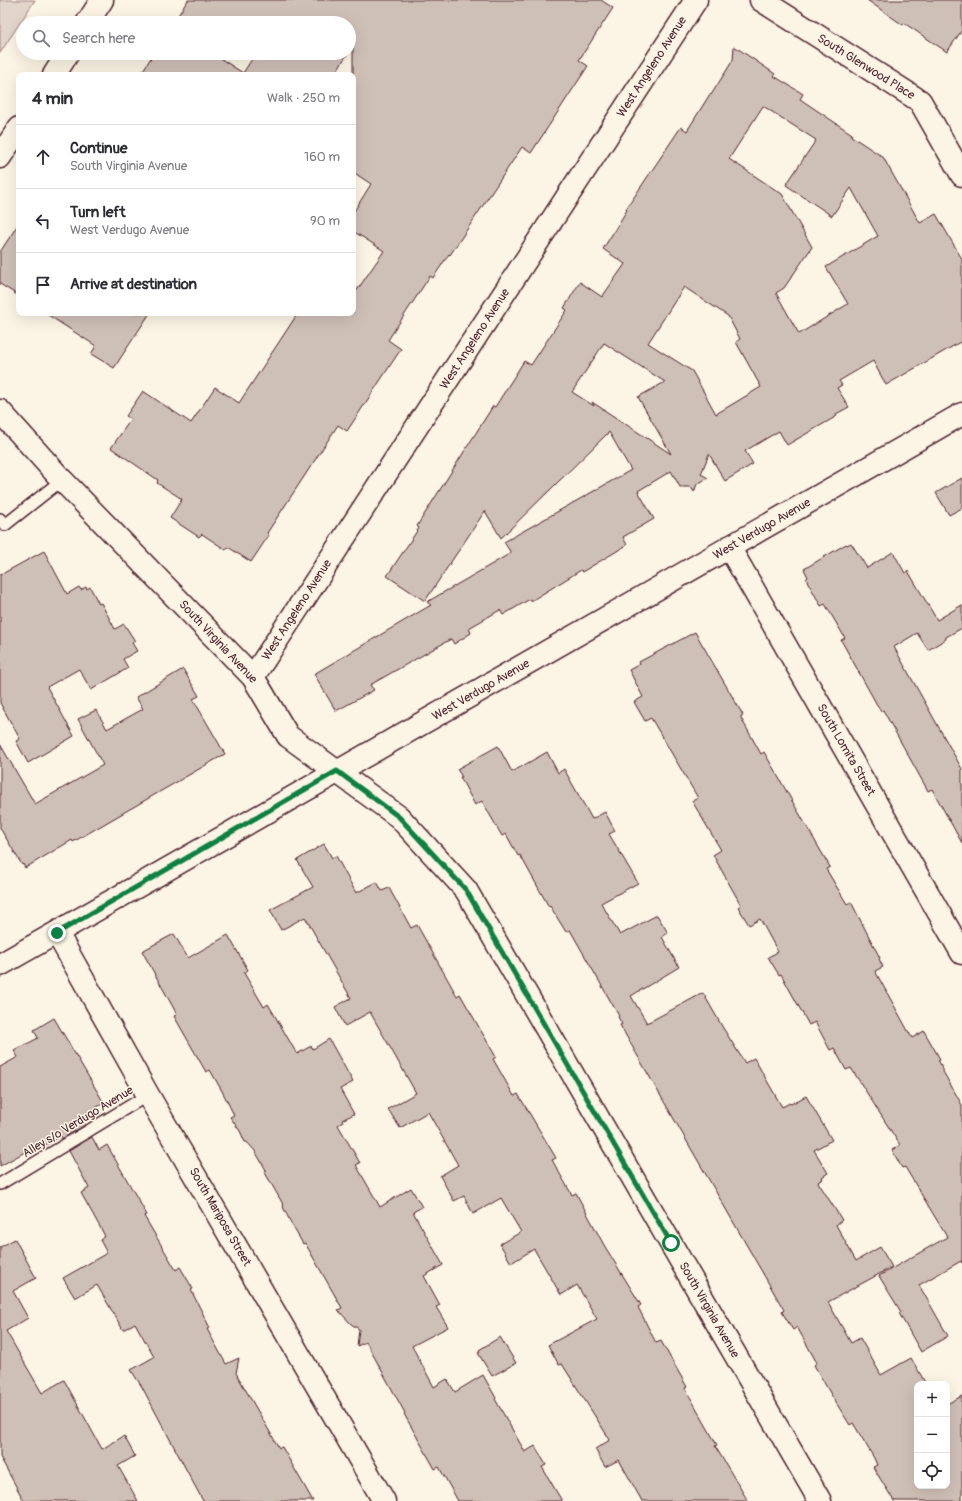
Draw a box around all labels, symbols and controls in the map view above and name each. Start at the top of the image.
street label: West Angeleno Avenue [614,14,690,120]
search box [16,16,356,60]
icon: search [30,27,52,49]
text: Search here [62,29,135,48]
street label: South Glenwood Place [814,31,918,103]
text: 4 min [32,88,73,109]
text: Walk · 250 m [267,90,340,106]
text: Continue [70,139,128,158]
icon: ahead [32,146,54,168]
text: 160 m [304,149,340,165]
text: South Virginia Avenue [70,158,187,174]
text: Turn left [70,203,126,222]
icon: left [32,210,54,232]
text: 90 m [310,213,340,229]
text: West Verdugo Avenue [70,222,189,238]
icon: arrive [32,274,54,296]
text: Arrive at destination [70,275,197,294]
street label: West Angeleno Avenue [437,286,513,392]
street label: West Verdugo Avenue [711,495,813,563]
street label: West Angeleno Avenue [259,557,335,663]
street label: South Virginia Avenue [176,597,260,687]
street label: West Verdugo Avenue [430,656,532,724]
street label: South Lomita Street [814,701,879,799]
route end [48,924,66,942]
street label: Alley s/o Verdugo Avenue [20,1083,136,1161]
street label: South Mariposa Street [186,1165,254,1269]
route start [662,1234,680,1252]
street label: South Virginia Avenue [675,1259,743,1361]
map controls [914,1381,950,1489]
button: + [914,1381,950,1417]
button: − [914,1417,950,1453]
button: locate [914,1453,950,1489]

